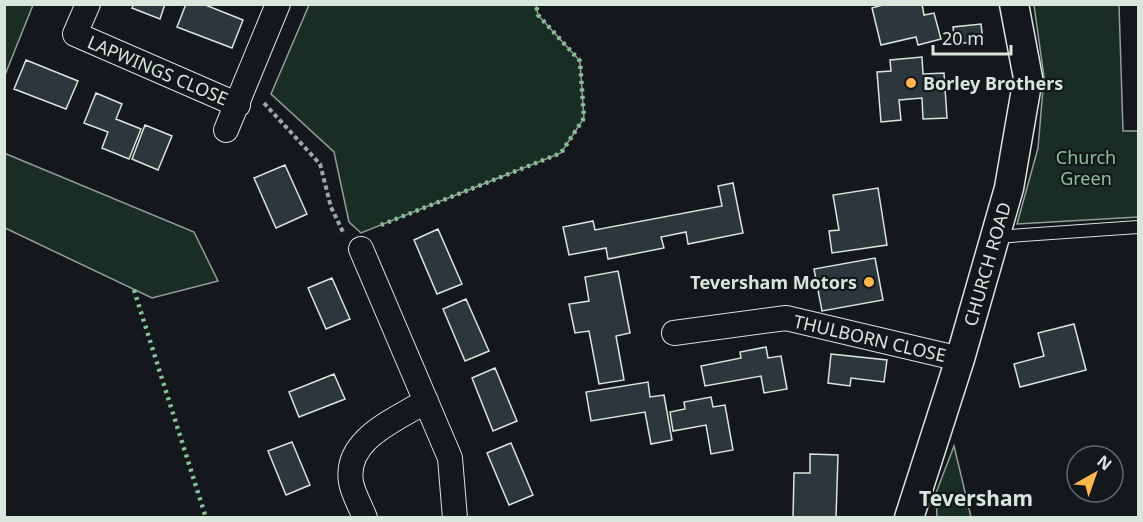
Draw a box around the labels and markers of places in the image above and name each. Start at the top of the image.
place label: Borley Brothers [923,71,1063,95]
marker: Borley Brothers [904,76,918,90]
place label: Teversham Motors [690,270,857,294]
marker: Teversham Motors [862,275,876,289]

